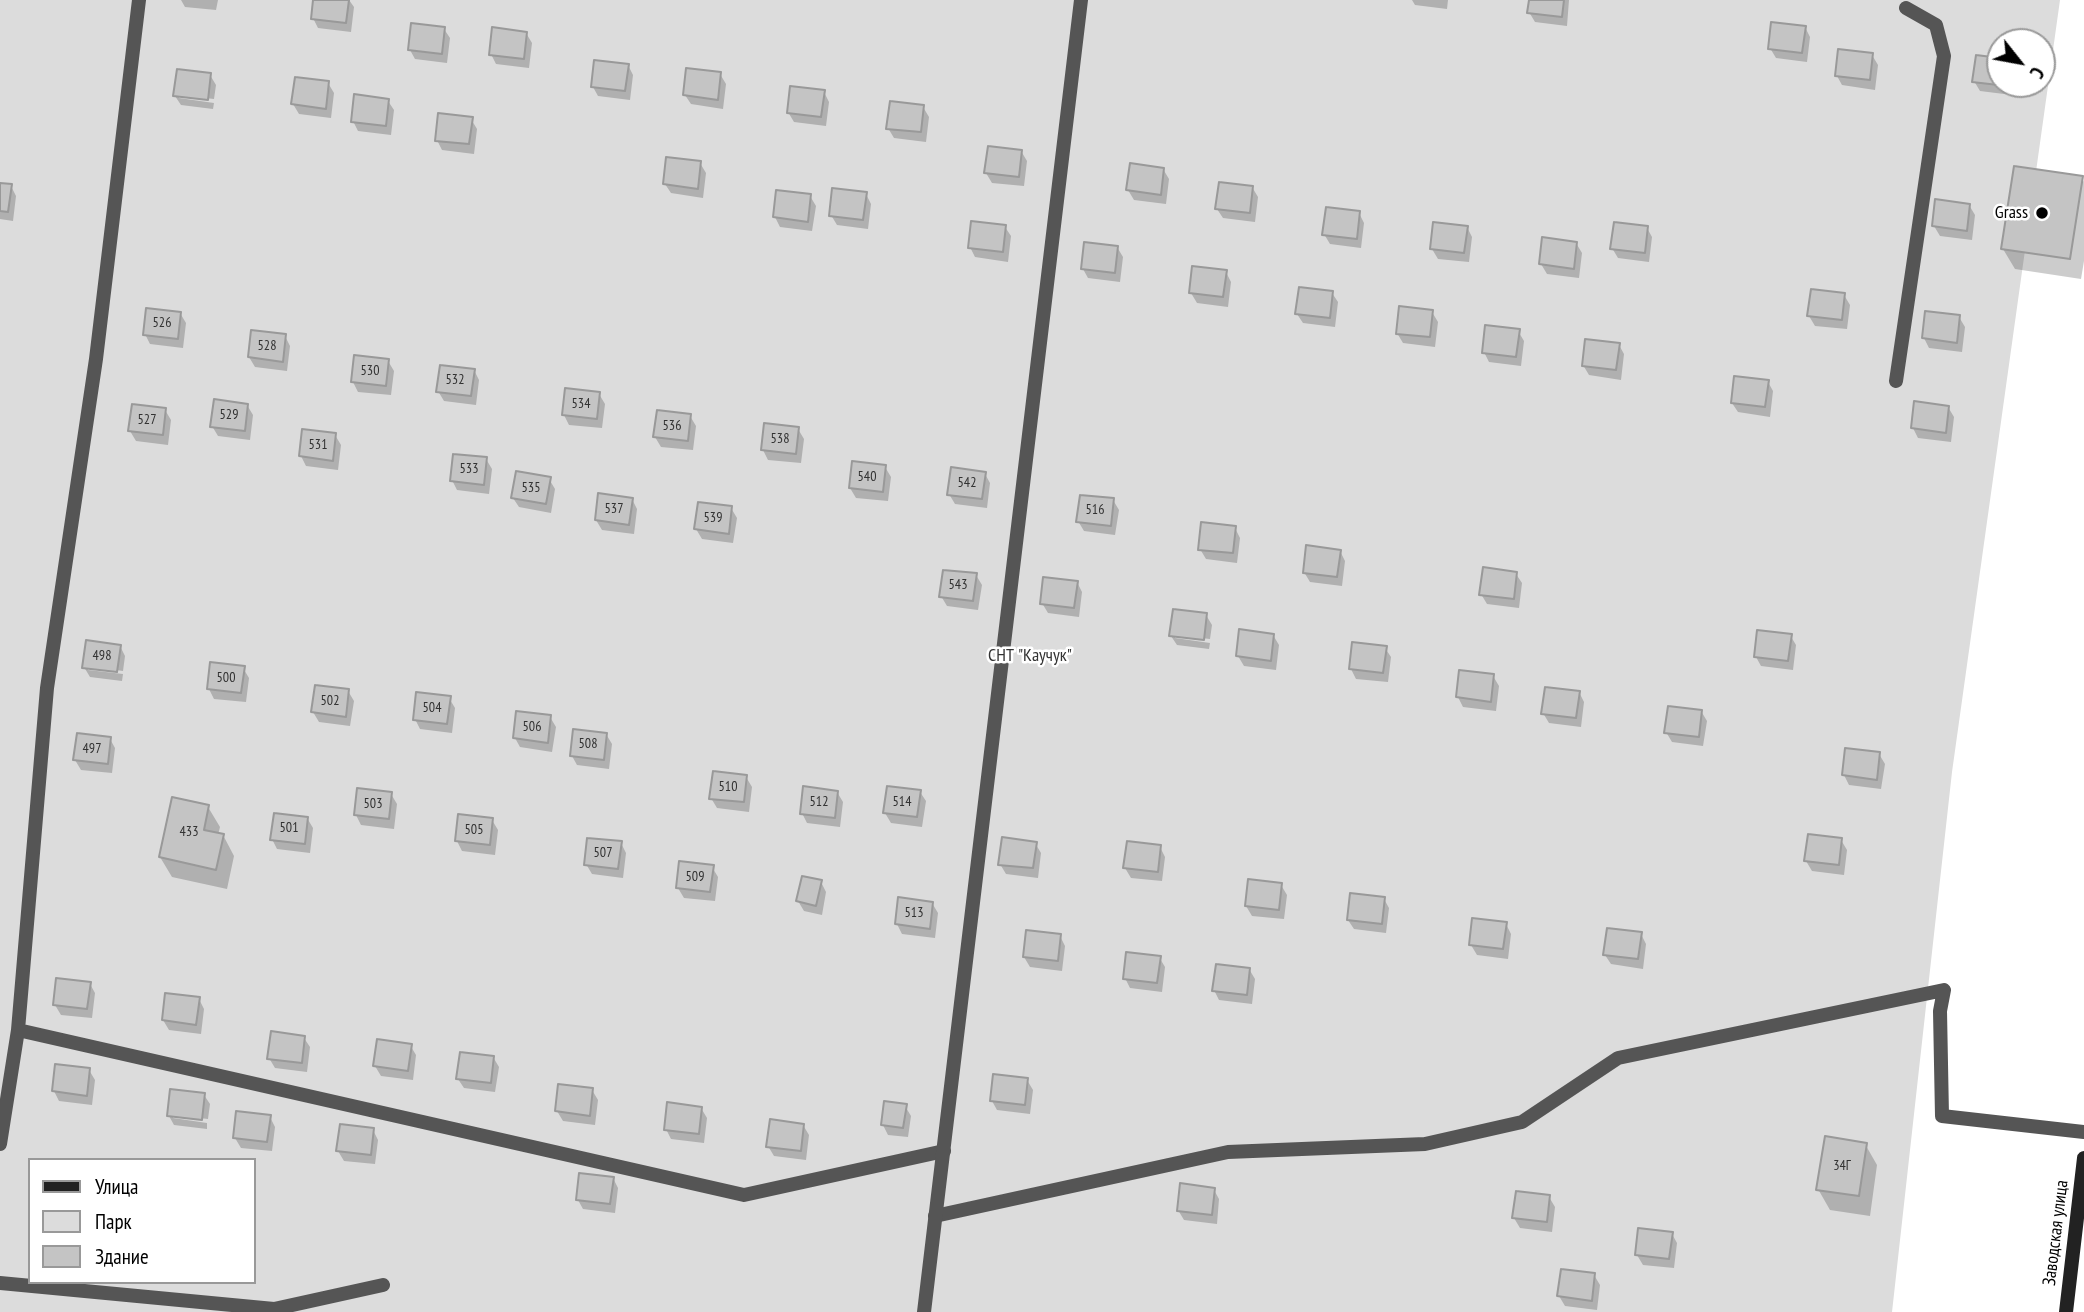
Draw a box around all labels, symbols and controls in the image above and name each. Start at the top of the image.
north arrow [1986,28,2056,98]
text: С [2025,63,2050,83]
place label: Grass [1995,202,2028,224]
marker: Grass [2034,205,2050,221]
house number: 526 [153,315,171,331]
house number: 528 [258,338,276,354]
house number: 530 [361,363,379,379]
house number: 532 [446,372,464,388]
house number: 534 [572,396,590,412]
house number: 529 [220,407,238,423]
house number: 527 [138,412,156,428]
house number: 536 [663,418,681,434]
house number: 538 [771,431,789,447]
house number: 531 [309,437,327,453]
house number: 533 [460,461,478,477]
house number: 540 [858,469,876,485]
house number: 542 [958,475,976,491]
house number: 535 [522,480,540,496]
house number: 537 [605,501,623,517]
house number: 516 [1086,502,1104,518]
house number: 539 [704,510,722,526]
house number: 543 [949,577,967,593]
park label: СНТ "Каучук" [988,645,1072,667]
house number: 498 [93,648,111,664]
house number: 500 [217,670,235,686]
house number: 502 [321,693,339,709]
house number: 504 [423,700,441,716]
house number: 506 [523,719,541,735]
house number: 508 [579,736,597,752]
house number: 497 [83,741,101,757]
house number: 510 [719,779,737,795]
house number: 512 [810,794,828,810]
house number: 514 [893,794,911,810]
house number: 503 [364,796,382,812]
house number: 501 [280,820,298,836]
house number: 505 [465,822,483,838]
house number: 433 [180,824,198,840]
house number: 507 [594,845,612,861]
house number: 509 [686,869,704,885]
house number: 513 [905,905,923,921]
legend [28,1158,256,1284]
house number: 34Г [1833,1158,1851,1174]
text: Улица [95,1173,138,1200]
street label: Заводская улица [2039,1179,2073,1287]
text: Парк [95,1208,132,1235]
text: Здание [95,1243,149,1270]

